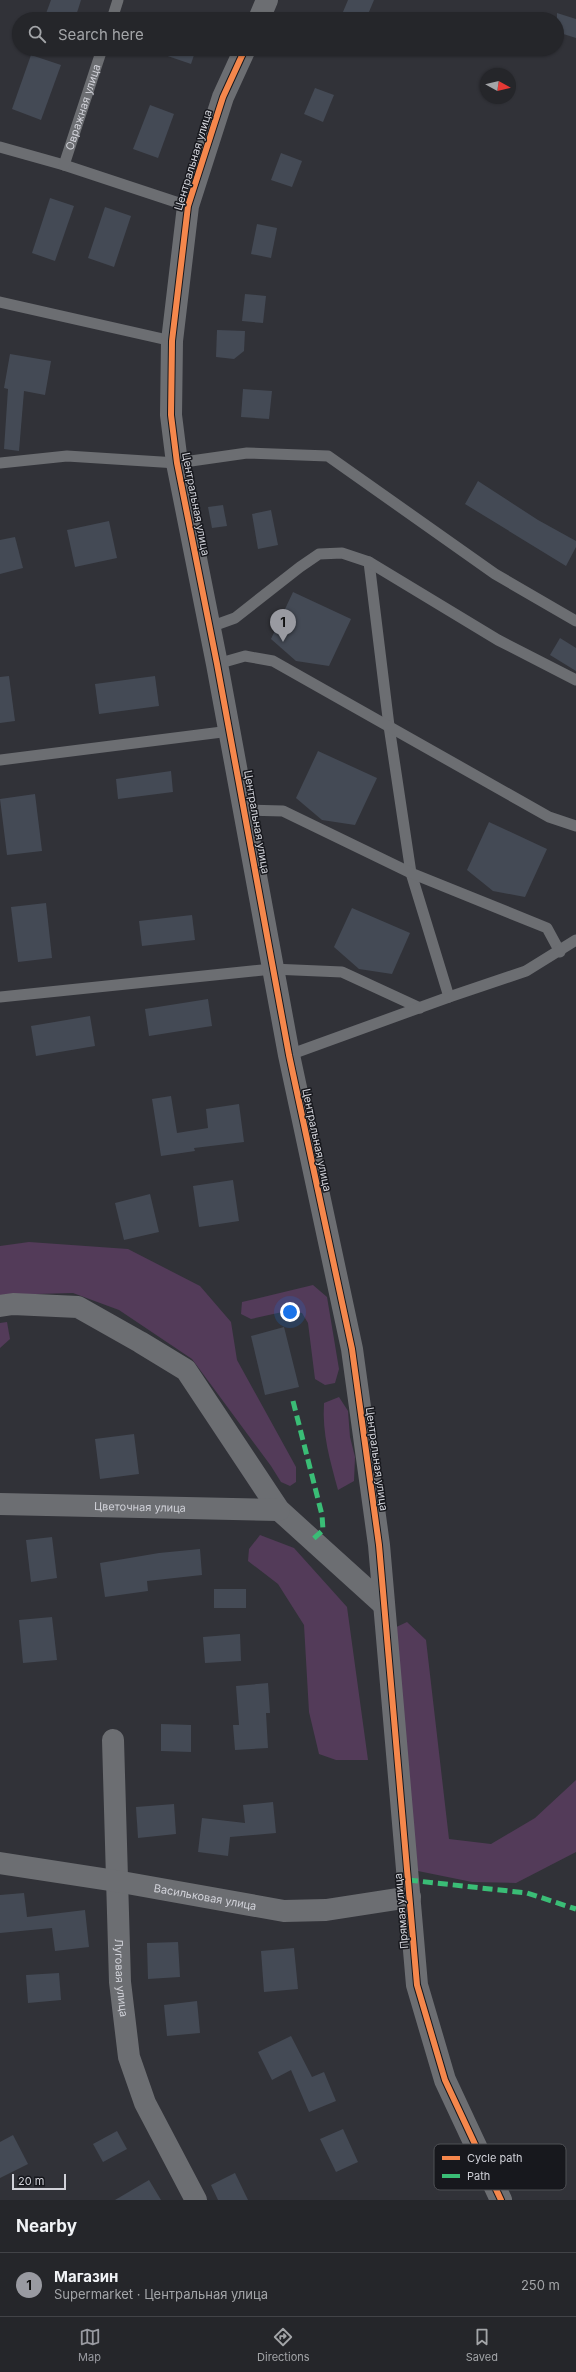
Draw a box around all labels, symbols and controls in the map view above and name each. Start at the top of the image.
search box [12,12,564,56]
icon: search [26,23,48,45]
text: Search here [58,25,144,44]
street label: Овражная улица [62,62,104,152]
north arrow [480,68,516,104]
street label: Центральная улица [171,108,215,212]
street label: Центральная улица [179,451,213,557]
pin: 1 [270,609,296,642]
street label: Центральная улица [241,769,273,875]
street label: Центральная улица [299,1087,335,1193]
your location [280,1302,300,1322]
street label: Центральная улица [363,1406,391,1512]
street label: Цветочная улица [94,1499,186,1515]
street label: Прямая улица [391,1872,411,1950]
street label: Васильковая улица [153,1881,258,1913]
street label: Луговая улица [112,1938,131,2018]
legend [434,2144,566,2190]
text: Cycle path [467,2151,523,2165]
text: Path [467,2169,490,2183]
scale bar [12,2172,66,2191]
text: 20 m [18,2174,44,2188]
text: Nearby [16,2216,77,2236]
text: Магазин [54,2267,118,2286]
text: 1 [26,2277,32,2293]
text: 250 m [521,2277,560,2293]
text: Supermarket · Центральная улица [54,2286,268,2302]
tab: Map [78,2326,101,2364]
tab: Directions [257,2326,310,2364]
tab: Saved [466,2326,498,2364]

